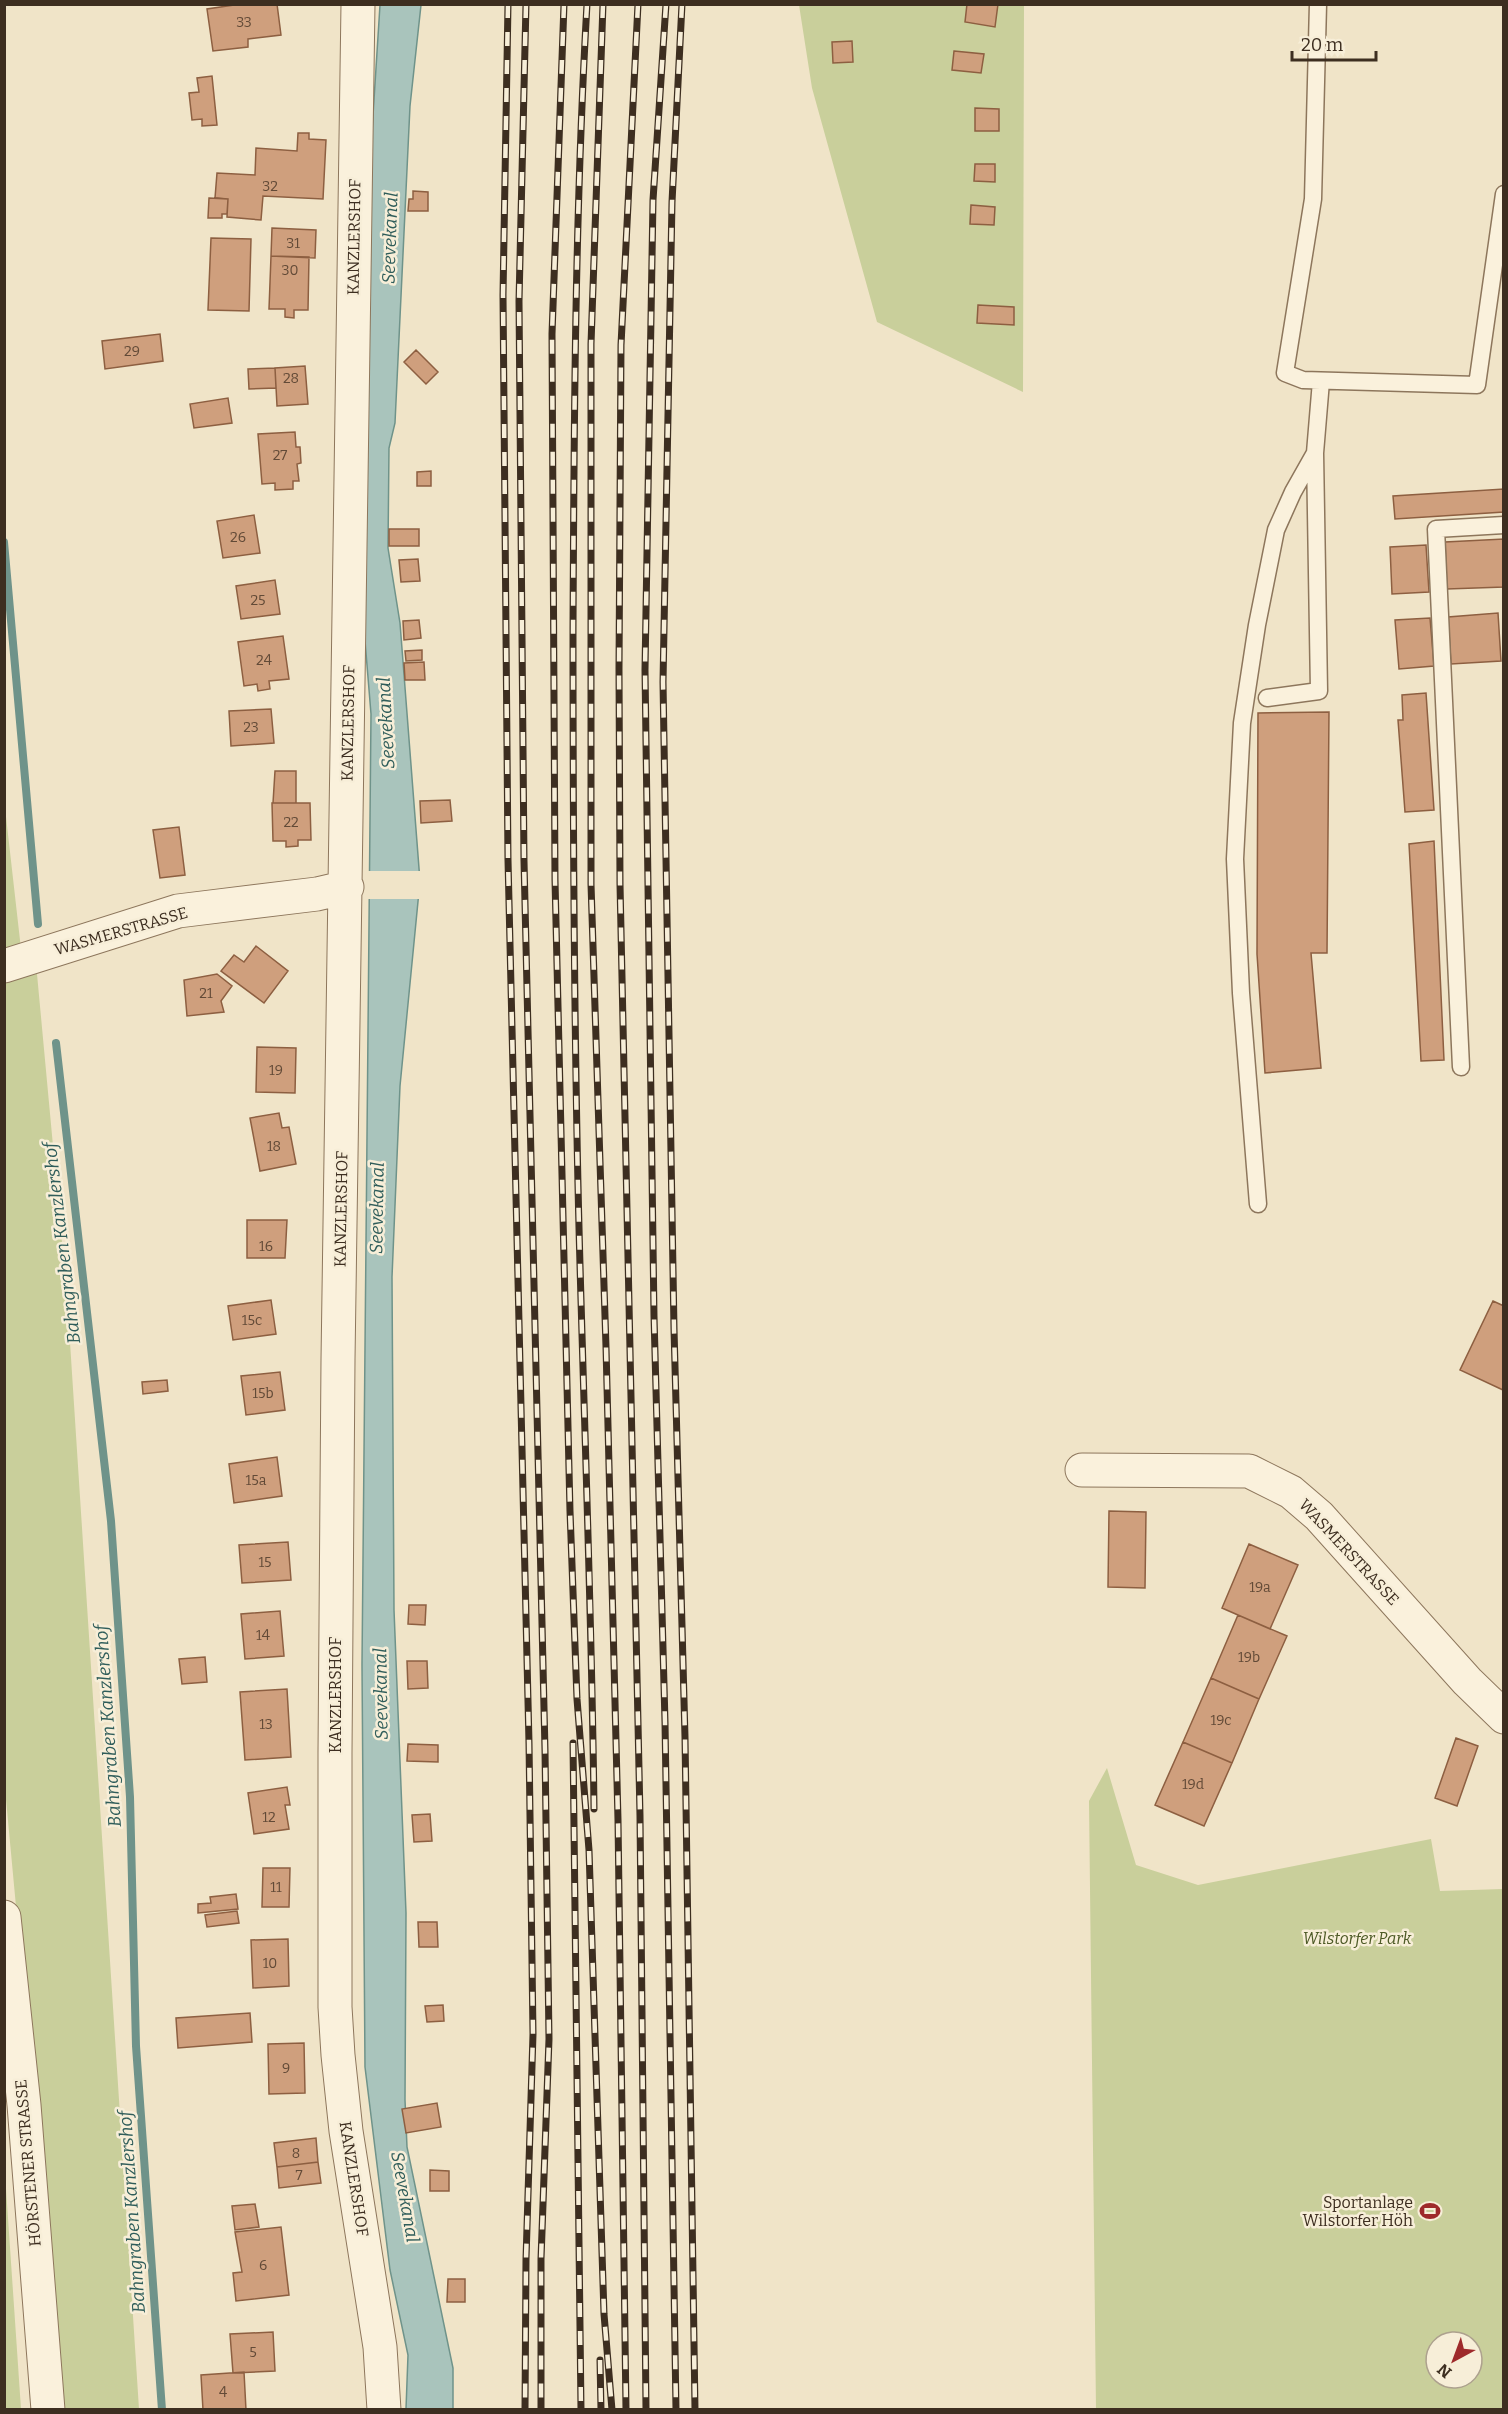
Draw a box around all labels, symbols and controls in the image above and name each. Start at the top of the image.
house number: 33 [236,14,252,31]
scale bar [1292,24,1376,62]
text: 20 m [1301,34,1343,56]
house number: 32 [262,178,278,195]
street label: KANZLERSHOF [343,179,365,295]
water label: Seevekanal [377,192,403,284]
house number: 31 [286,235,300,252]
house number: 30 [282,262,298,279]
house number: 29 [124,343,140,360]
house number: 28 [283,370,299,387]
house number: 27 [273,447,287,464]
house number: 26 [230,529,246,546]
house number: 25 [250,592,266,609]
house number: 24 [256,652,272,669]
street label: KANZLERSHOF [337,665,359,781]
water label: Seevekanal [373,676,399,769]
house number: 23 [243,719,259,736]
house number: 22 [283,814,299,831]
street label: WASMERSTRASSE [52,903,190,959]
house number: 21 [199,985,213,1002]
house number: 19 [269,1062,283,1079]
water label: Bahngraben Kanzlershof [38,1138,85,1345]
house number: 18 [267,1138,281,1155]
street label: KANZLERSHOF [330,1151,352,1267]
water label: Seevekanal [365,1162,389,1254]
house number: 16 [259,1238,273,1255]
house number: 15c [242,1312,262,1329]
house number: 15b [252,1385,274,1402]
house number: 15a [246,1472,267,1489]
street label: WASMERSTRASSE [1295,1495,1403,1609]
house number: 15 [258,1554,272,1571]
house number: 19a [1249,1579,1271,1596]
water label: Bahngraben Kanzlershof [90,1621,126,1828]
house number: 14 [256,1627,270,1644]
street label: KANZLERSHOF [326,1637,345,1753]
water label: Seevekanal [369,1648,393,1740]
house number: 19b [1238,1649,1260,1666]
house number: 19c [1210,1712,1232,1729]
house number: 13 [259,1716,273,1733]
house number: 19d [1182,1776,1204,1793]
house number: 12 [262,1809,276,1826]
house number: 11 [270,1879,282,1896]
park label: Wilstorfer Park [1303,1929,1412,1948]
house number: 10 [263,1955,277,1972]
house number: 9 [282,2060,290,2077]
street label: HÖRSTENER STRASSE [11,2079,45,2247]
water label: Bahngraben Kanzlershof [114,2107,150,2314]
street label: KANZLERSHOF [336,2120,372,2238]
house number: 8 [292,2145,300,2162]
water label: Seevekanal [386,2150,424,2244]
house number: 7 [295,2167,303,2184]
place label: Sportanlage Wilstorfer Höh [1303,2193,1413,2230]
sports icon: Sportanlage Wilstorfer Höh [1418,2199,1442,2223]
house number: 6 [259,2257,267,2274]
north arrow [1424,2330,1484,2390]
house number: 5 [249,2344,257,2361]
text: N [1434,2360,1455,2382]
house number: 4 [219,2384,227,2401]

